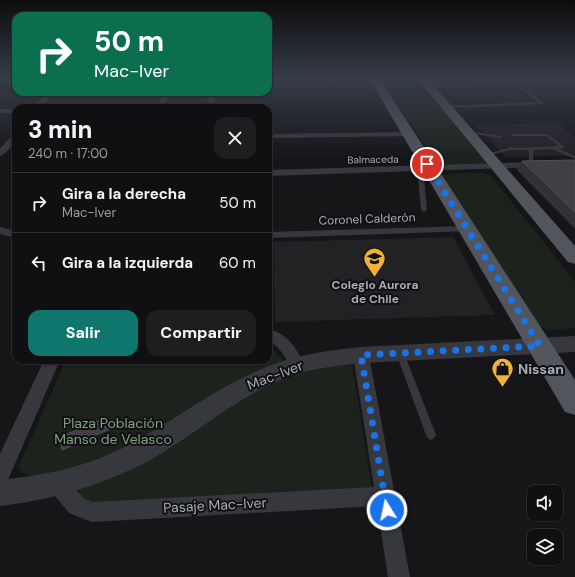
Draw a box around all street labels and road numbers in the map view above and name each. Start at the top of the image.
street label: Balmaceda [347,153,399,166]
street label: Coronel Calderón [318,209,416,229]
street label: Mac-Iver [245,356,305,394]
street label: Pasaje Mac-Iver [163,493,267,517]

